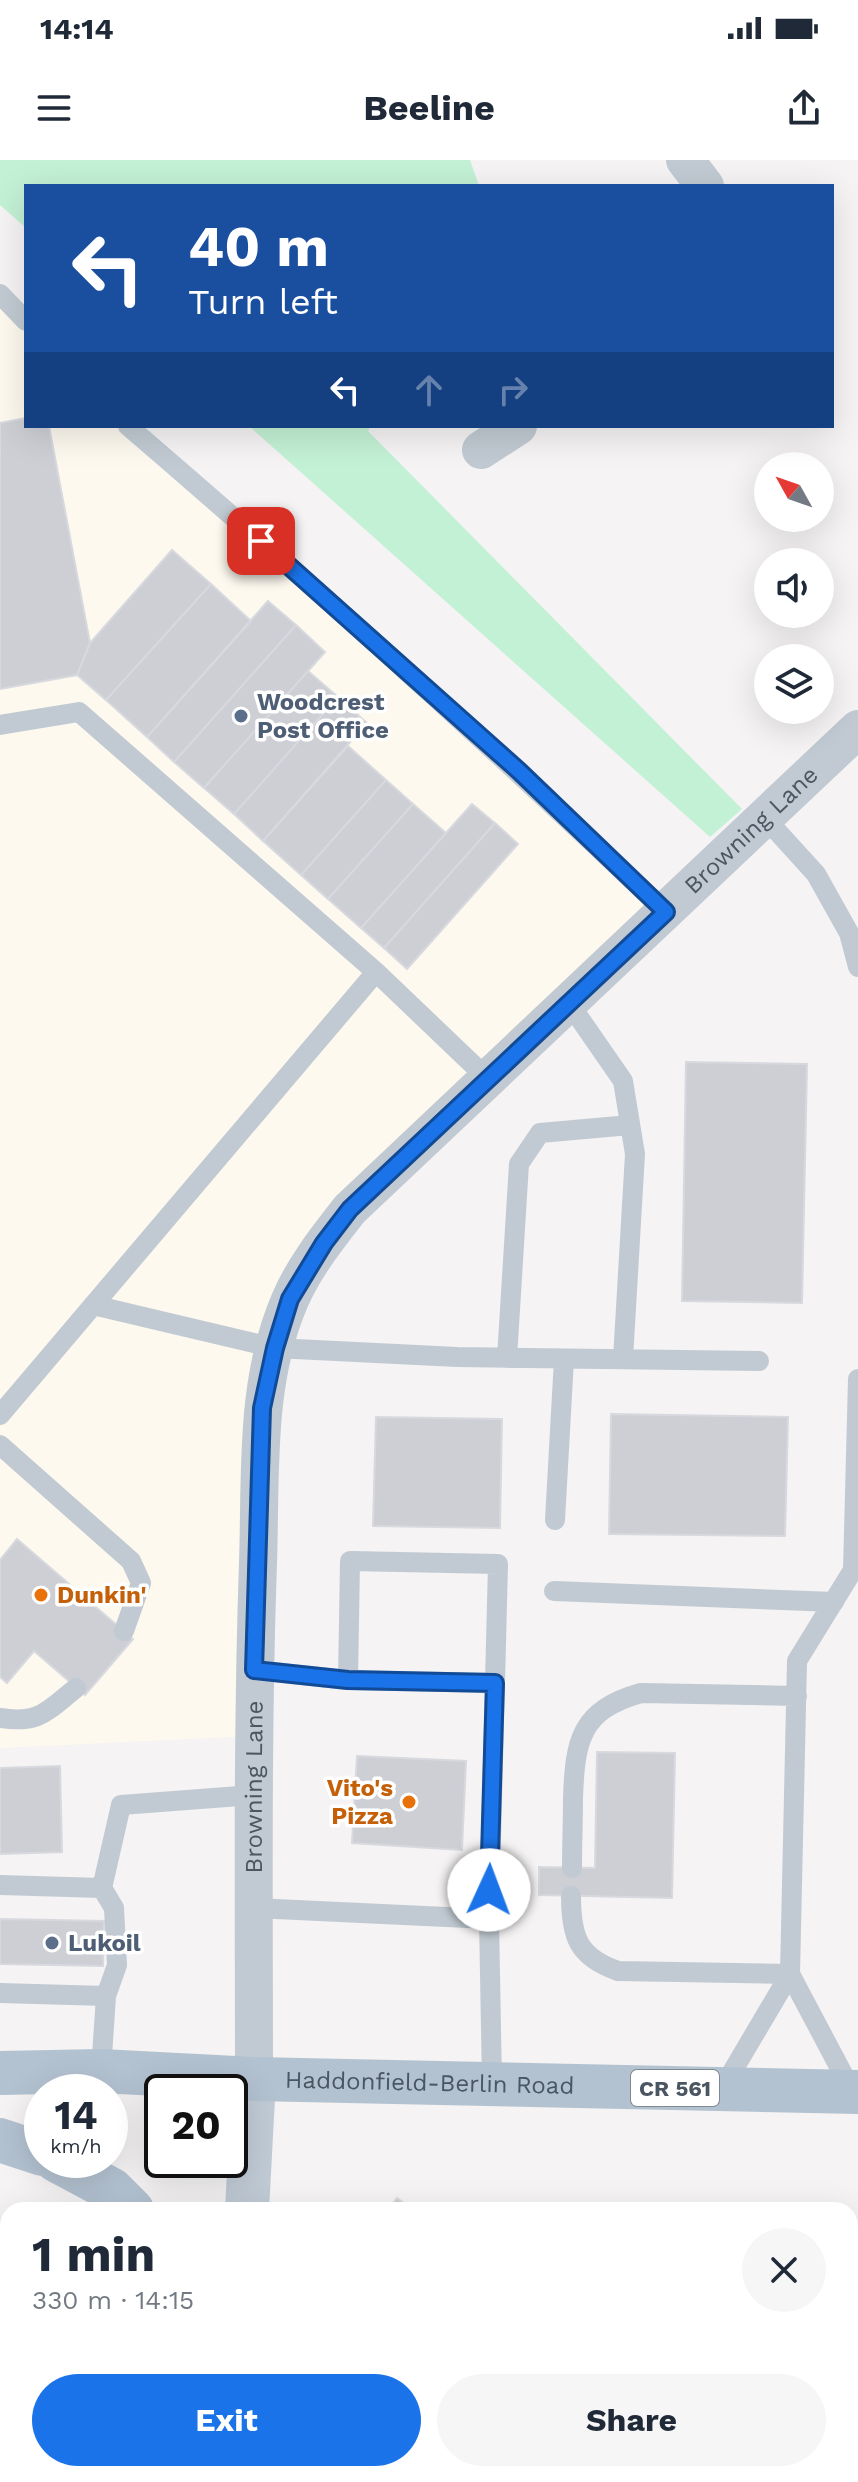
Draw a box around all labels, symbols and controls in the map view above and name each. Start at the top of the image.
text: 14:14 [40,11,114,46]
icon: menu [32,86,76,130]
icon: share [782,86,826,130]
text: Beeline [363,87,495,129]
text: 40 m [188,214,329,280]
icon: left [56,216,160,320]
text: Turn left [188,281,338,323]
icon: left [323,368,367,412]
icon: ahead [407,368,451,412]
icon: right [491,368,535,412]
north arrow [754,452,834,532]
map controls [754,452,834,724]
pin [227,507,295,575]
icon: arrive [239,519,283,563]
button: sound [754,548,834,628]
button: layers [754,644,834,724]
place label: Woodcrest Post Office [257,688,389,744]
marker: Woodcrest Post Office [232,707,250,725]
street label: Browning Lane [679,760,824,900]
place label: Dunkin' [57,1581,147,1609]
marker: Dunkin' [32,1586,50,1604]
street label: Browning Lane [240,1700,269,1873]
place label: Vito's Pizza [327,1774,393,1830]
marker: Vito's Pizza [400,1793,418,1811]
position arrow [447,1848,531,1932]
place label: Lukoil [68,1929,141,1957]
marker: Lukoil [43,1934,61,1952]
street label: Haddonfield-Berlin Road [285,2066,575,2100]
road number: CR 561 [631,2070,719,2106]
speed limit sign: 20 [144,2074,248,2178]
text: 14 [54,2092,98,2139]
text: km/h [50,2134,102,2158]
text: 1 min [32,2226,155,2283]
button: close [742,2228,826,2312]
text: 330 m · 14:15 [32,2285,194,2315]
button: Exit [32,2374,421,2466]
button: Share [437,2374,826,2466]

